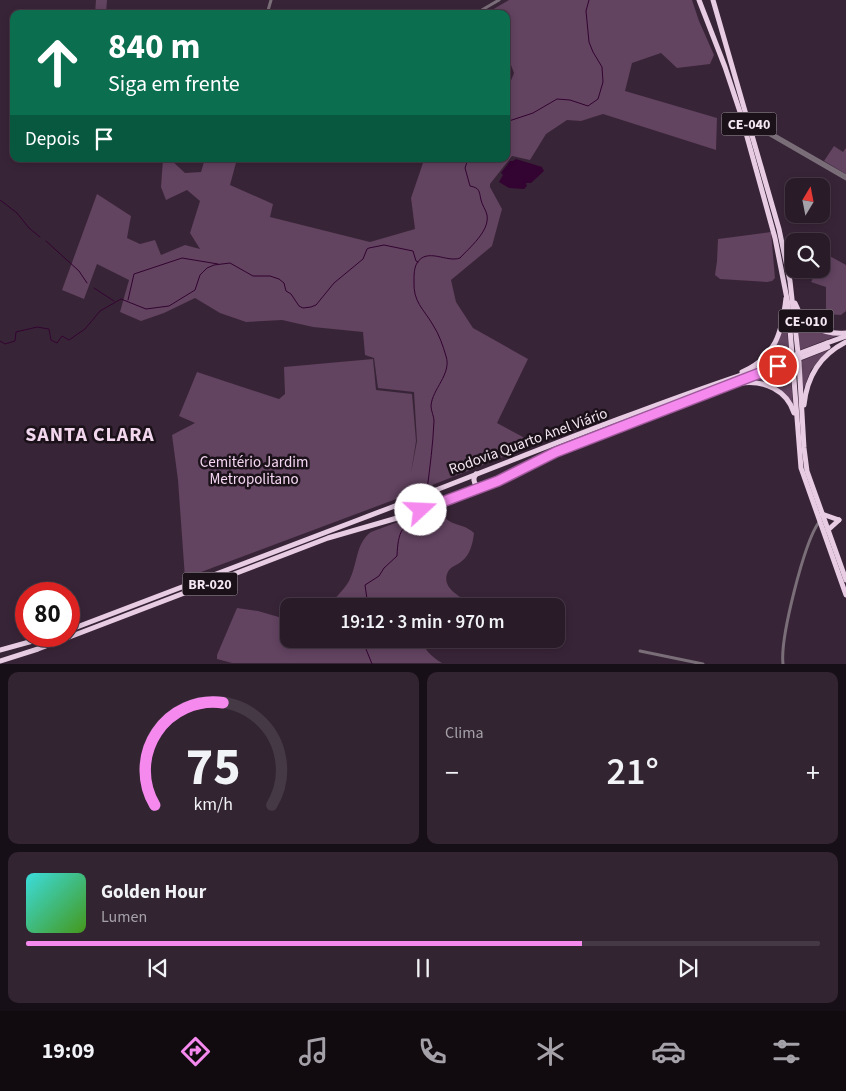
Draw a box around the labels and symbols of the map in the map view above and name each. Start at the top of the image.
road number: CE-040 [722,112,776,136]
north arrow [785,178,830,222]
road number: CE-010 [778,310,834,332]
pin [757,345,799,387]
street label: Rodovia Quarto Anel Viário [446,403,611,480]
district label: SANTA CLARA [25,421,155,449]
park label: Cemitério Jardim Metropolitano [200,452,308,490]
position arrow [394,483,446,535]
road number: BR-020 [182,572,238,596]
speed limit sign: 80 [15,582,80,647]

